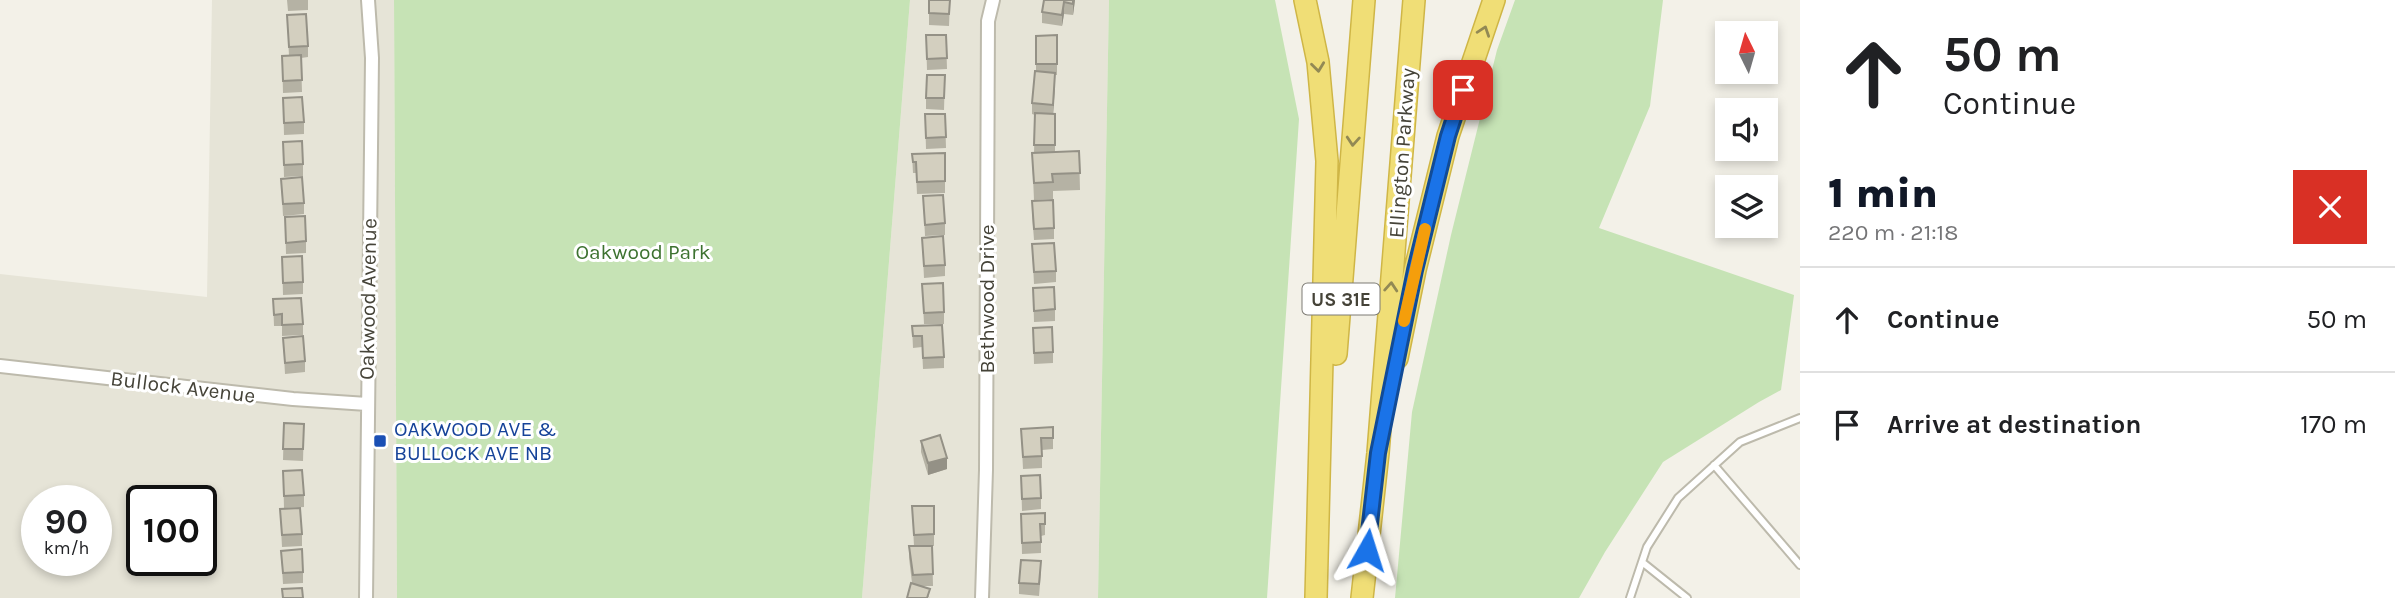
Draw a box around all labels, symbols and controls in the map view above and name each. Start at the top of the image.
north arrow [1715,21,1778,84]
map controls [1715,21,1778,238]
one-way arrow [1476,25,1490,37]
text: 50 m [1943,26,2061,83]
icon: ahead [1828,28,1919,119]
pin [1433,60,1493,120]
one-way arrow [1310,61,1325,73]
street label: Ellington Parkway [1384,67,1420,239]
icon: arrive [1444,71,1482,109]
text: Continue [1943,85,2076,122]
button: sound [1715,98,1778,161]
one-way arrow [1346,136,1361,147]
text: 1 min [1828,168,1938,218]
button: close [2293,170,2367,244]
button: layers [1715,175,1778,238]
street label: Oakwood Avenue [355,218,381,380]
text: 220 m · 21:18 [1828,219,1958,246]
street label: Bethwood Drive [975,224,999,374]
park label: Oakwood Park [575,240,711,264]
one-way arrow [1383,281,1398,292]
road number: US 31E [1302,284,1380,314]
icon: ahead [1828,301,1866,339]
text: Continue [1887,304,1999,335]
text: 50 m [2306,304,2367,335]
street label: Bullock Avenue [109,366,257,408]
icon: arrive [1828,406,1866,444]
text: Arrive at destination [1887,409,2141,440]
text: 170 m [2300,409,2367,440]
place label: OAKWOOD AVE & BULLOCK AVE NB [394,417,556,465]
marker: OAKWOOD AVE & BULLOCK AVE NB [372,433,388,449]
speed limit sign: 100 [126,485,217,576]
text: 90 [45,501,88,542]
position arrow [1330,513,1404,587]
text: km/h [44,537,89,559]

